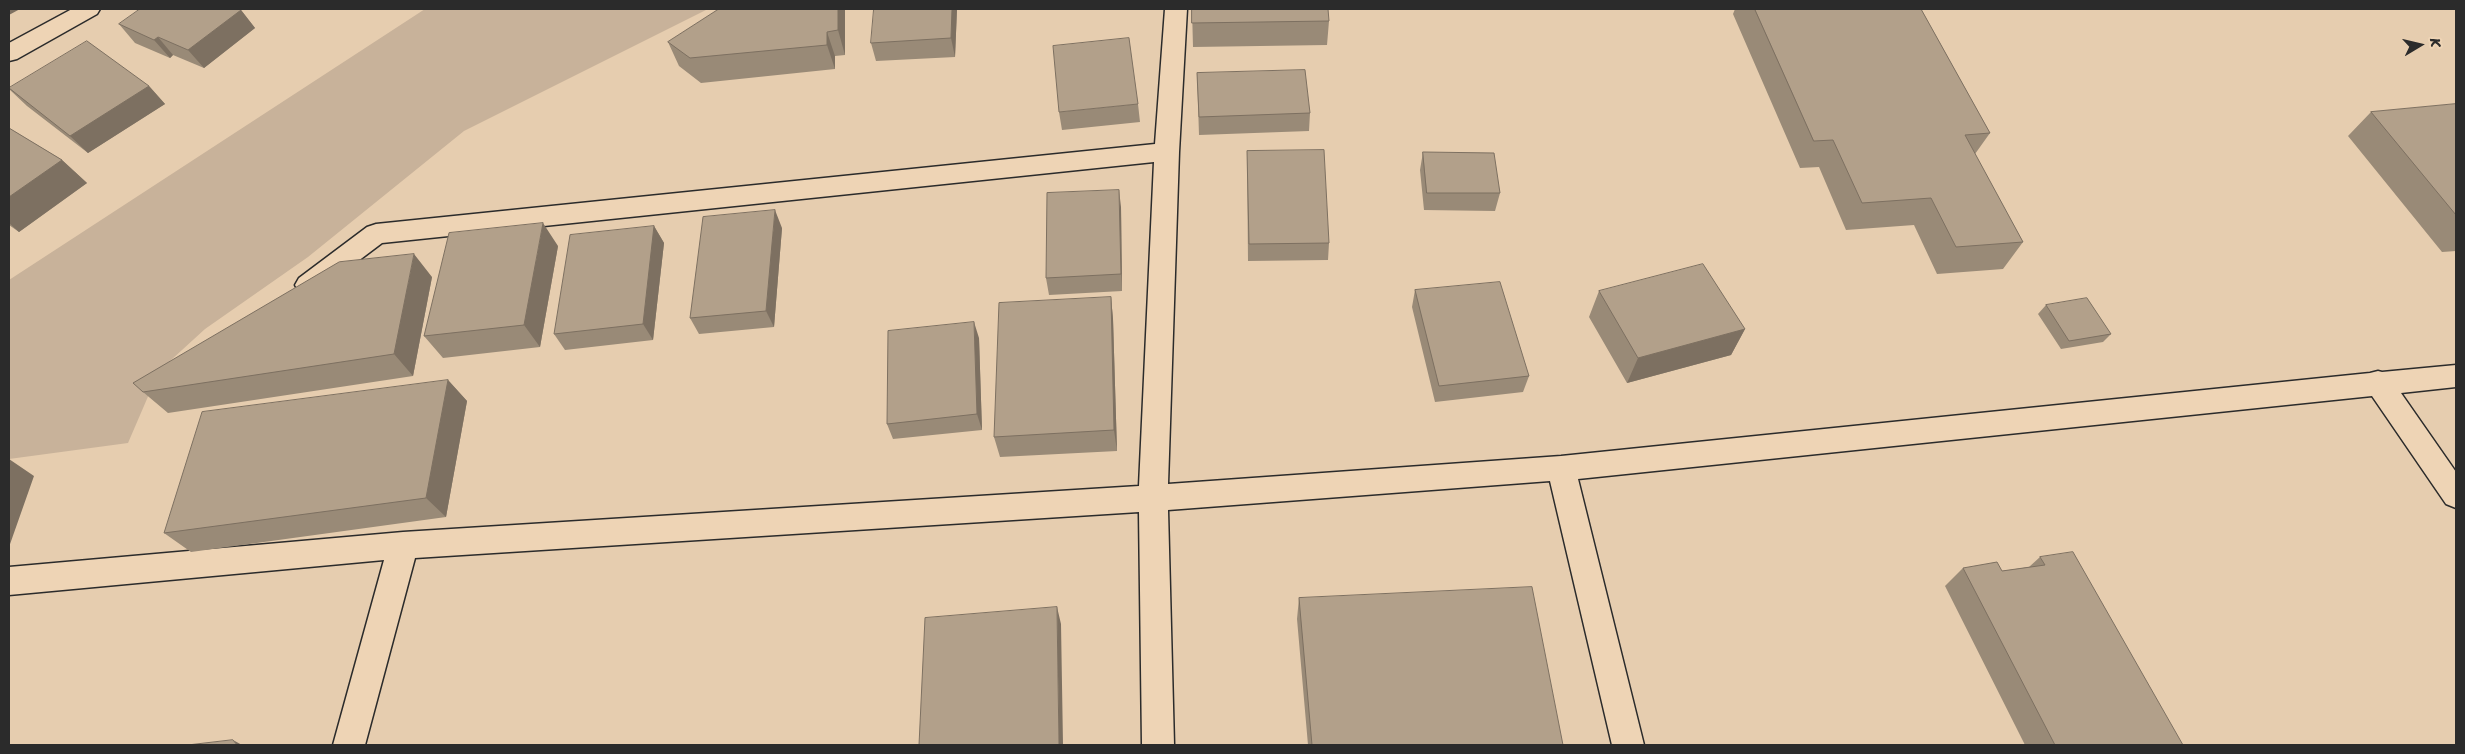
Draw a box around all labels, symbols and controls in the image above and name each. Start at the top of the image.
north arrow [2395,20,2445,70]
text: K [2422,36,2448,49]

